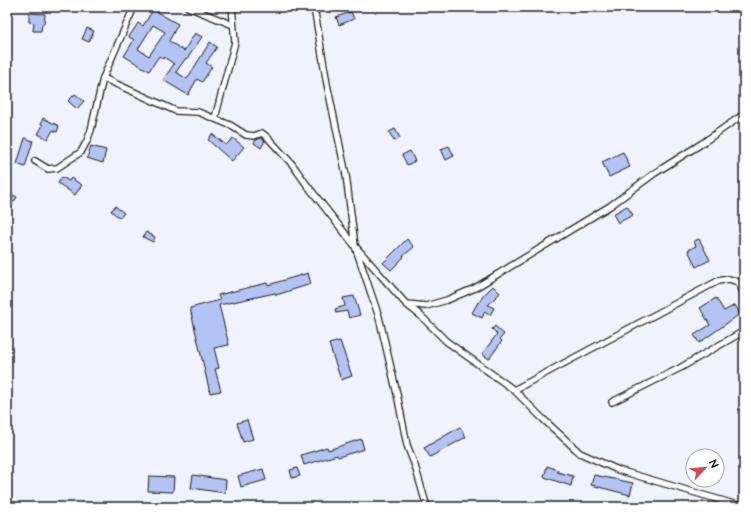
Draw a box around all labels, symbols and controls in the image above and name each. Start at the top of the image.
north arrow [685,448,725,488]
text: N [705,457,722,470]

